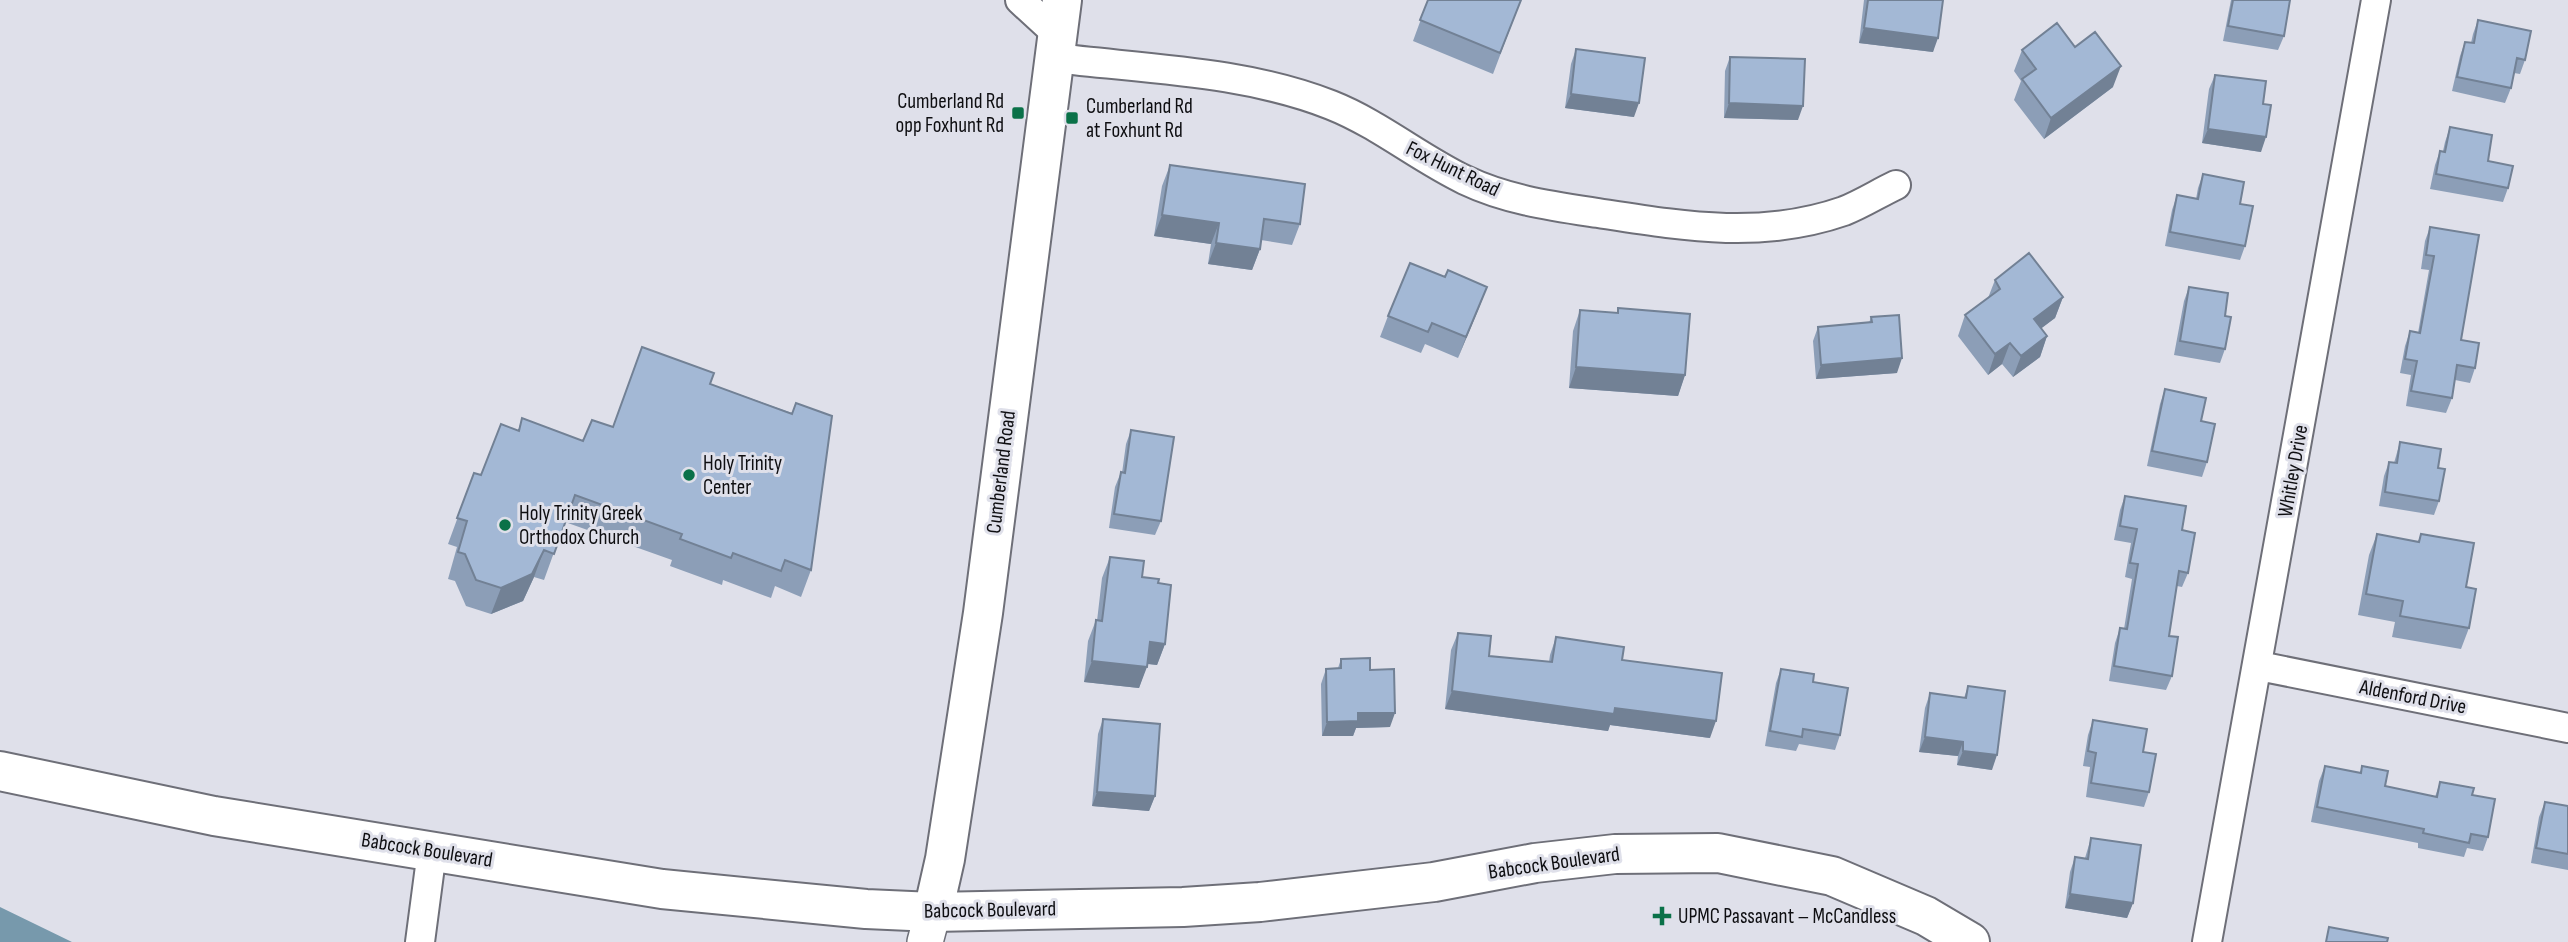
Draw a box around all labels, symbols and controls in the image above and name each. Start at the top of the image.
place label: Cumberland Rd opp Foxhunt Rd [896,89,1004,138]
place label: Cumberland Rd at Foxhunt Rd [1086,94,1193,143]
marker: Cumberland Rd opp Foxhunt Rd [1010,105,1026,121]
marker: Cumberland Rd at Foxhunt Rd [1064,110,1080,126]
street label: Fox Hunt Road [1402,136,1504,202]
street label: Cumberland Road [981,409,1021,535]
street label: Whitley Drive [2273,423,2313,519]
place label: Holy Trinity Center [703,451,782,500]
marker: Holy Trinity Center [681,467,697,483]
place label: Holy Trinity Greek Orthodox Church [519,501,643,550]
marker: Holy Trinity Greek Orthodox Church [497,517,513,533]
street label: Aldenford Drive [2357,674,2468,720]
street label: Babcock Boulevard [360,827,494,873]
street label: Babcock Boulevard [1487,841,1621,885]
street label: Babcock Boulevard [924,896,1056,924]
place label: UPMC Passavant – McCandless [1678,904,1896,929]
marker: UPMC Passavant – McCandless [1652,906,1672,926]

